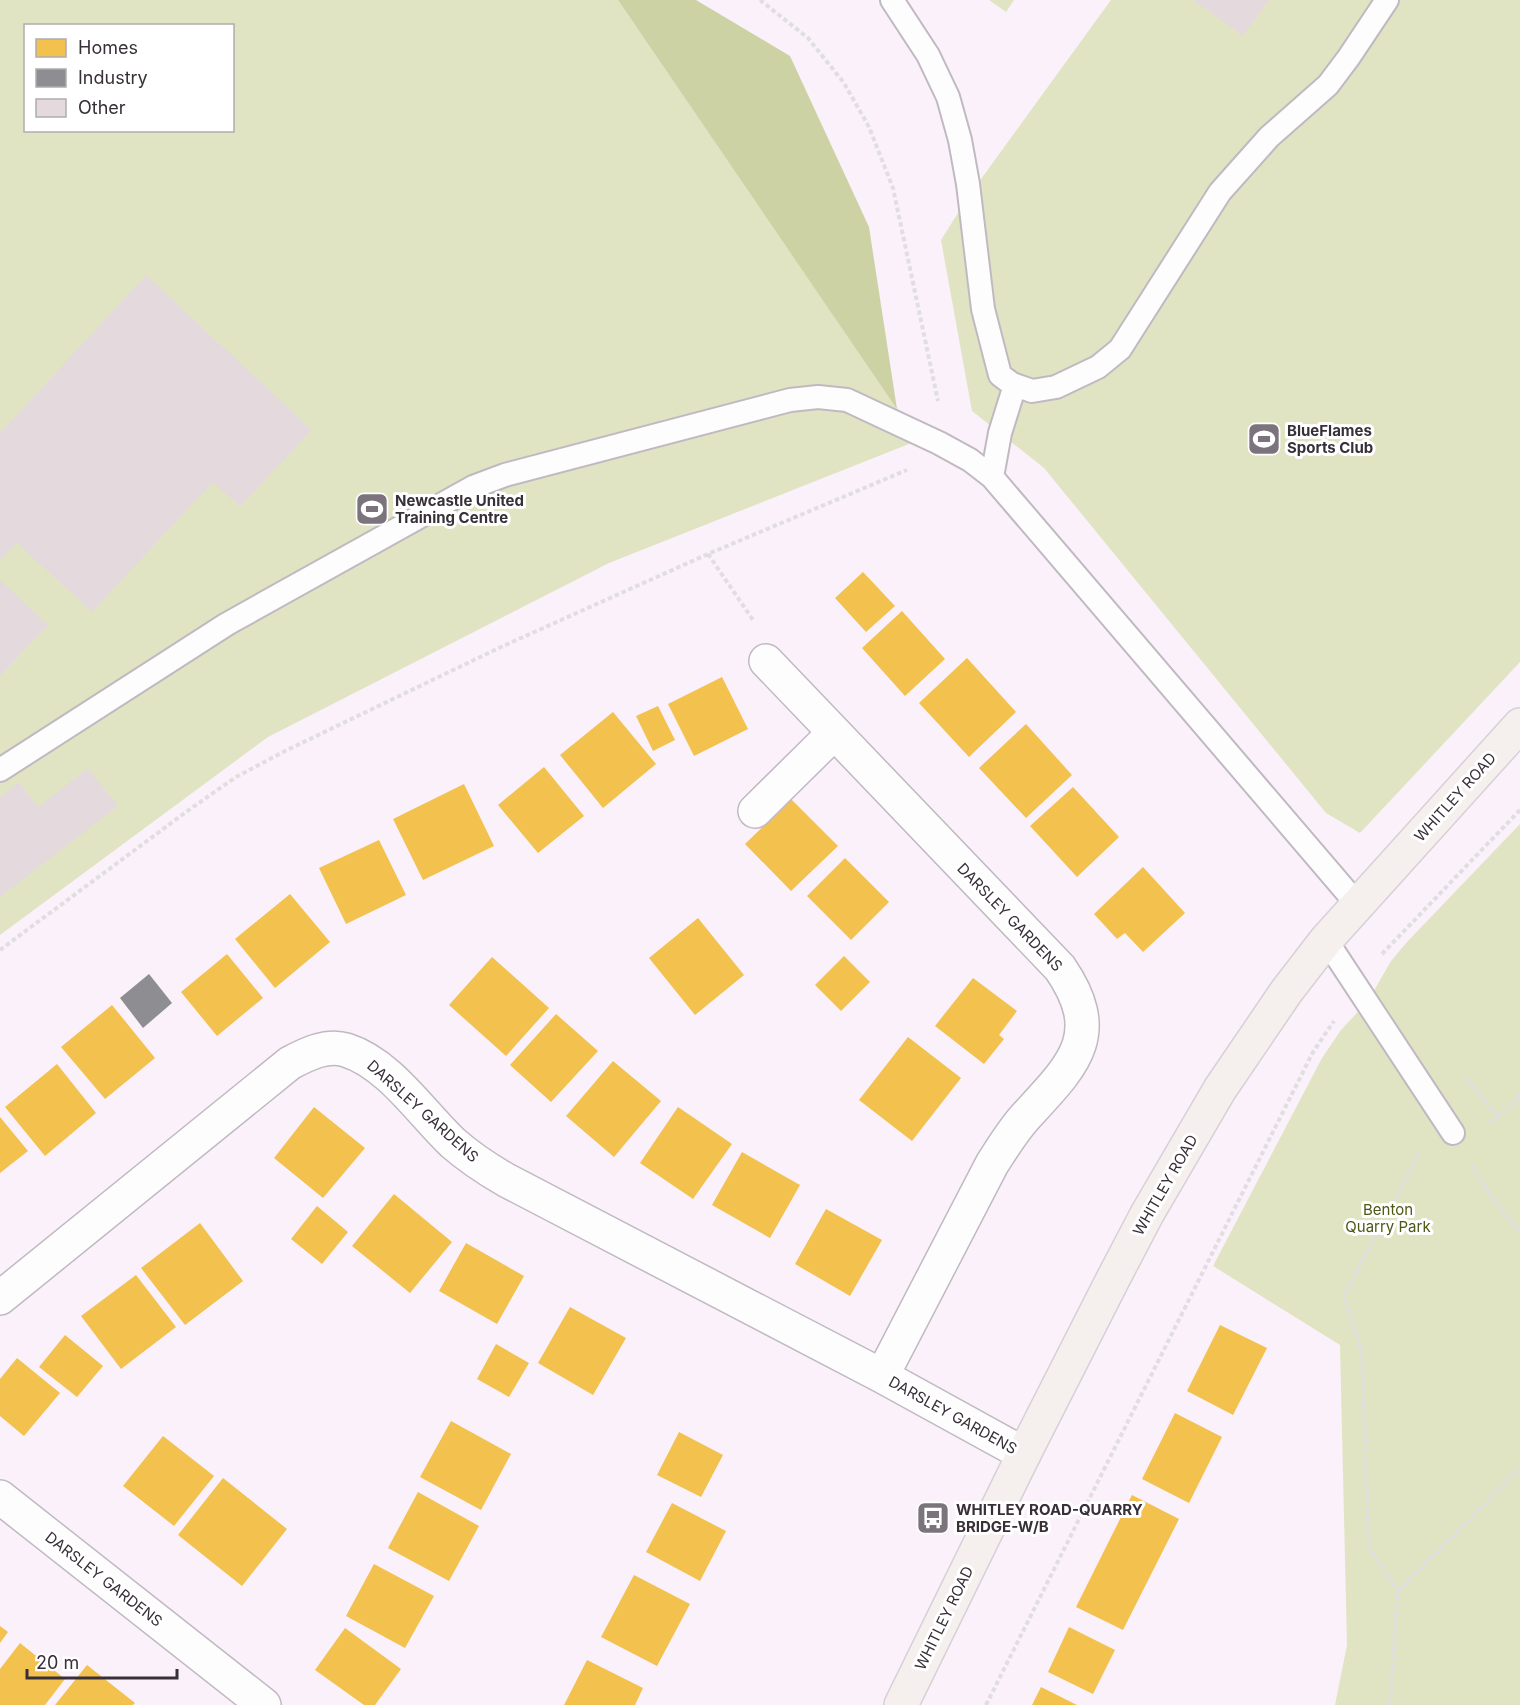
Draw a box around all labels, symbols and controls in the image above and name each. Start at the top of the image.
legend [24,24,234,132]
text: Homes [78,37,138,58]
text: Industry [78,67,148,88]
text: Other [78,97,126,118]
sports icon: BlueFlames Sports Club [1246,421,1282,457]
place label: BlueFlames Sports Club [1287,421,1373,457]
sports icon: Newcastle United Training Centre [354,491,390,527]
place label: Newcastle United Training Centre [395,491,524,527]
street label: WHITLEY ROAD [1410,749,1500,845]
street label: DARSLEY GARDENS [953,859,1067,975]
street label: DARSLEY GARDENS [363,1056,483,1166]
street label: WHITLEY ROAD [1128,1131,1202,1239]
park label: Benton Quarry Park [1345,1200,1431,1236]
street label: DARSLEY GARDENS [886,1372,1020,1458]
bus stop icon: WHITLEY ROAD-QUARRY BRIDGE-W/B [915,1500,951,1536]
place label: WHITLEY ROAD-QUARRY BRIDGE-W/B [956,1500,1143,1536]
street label: DARSLEY GARDENS [42,1527,166,1631]
street label: WHITLEY ROAD [911,1563,977,1673]
scale bar [27,1642,177,1680]
text: 20 m [36,1652,79,1673]

